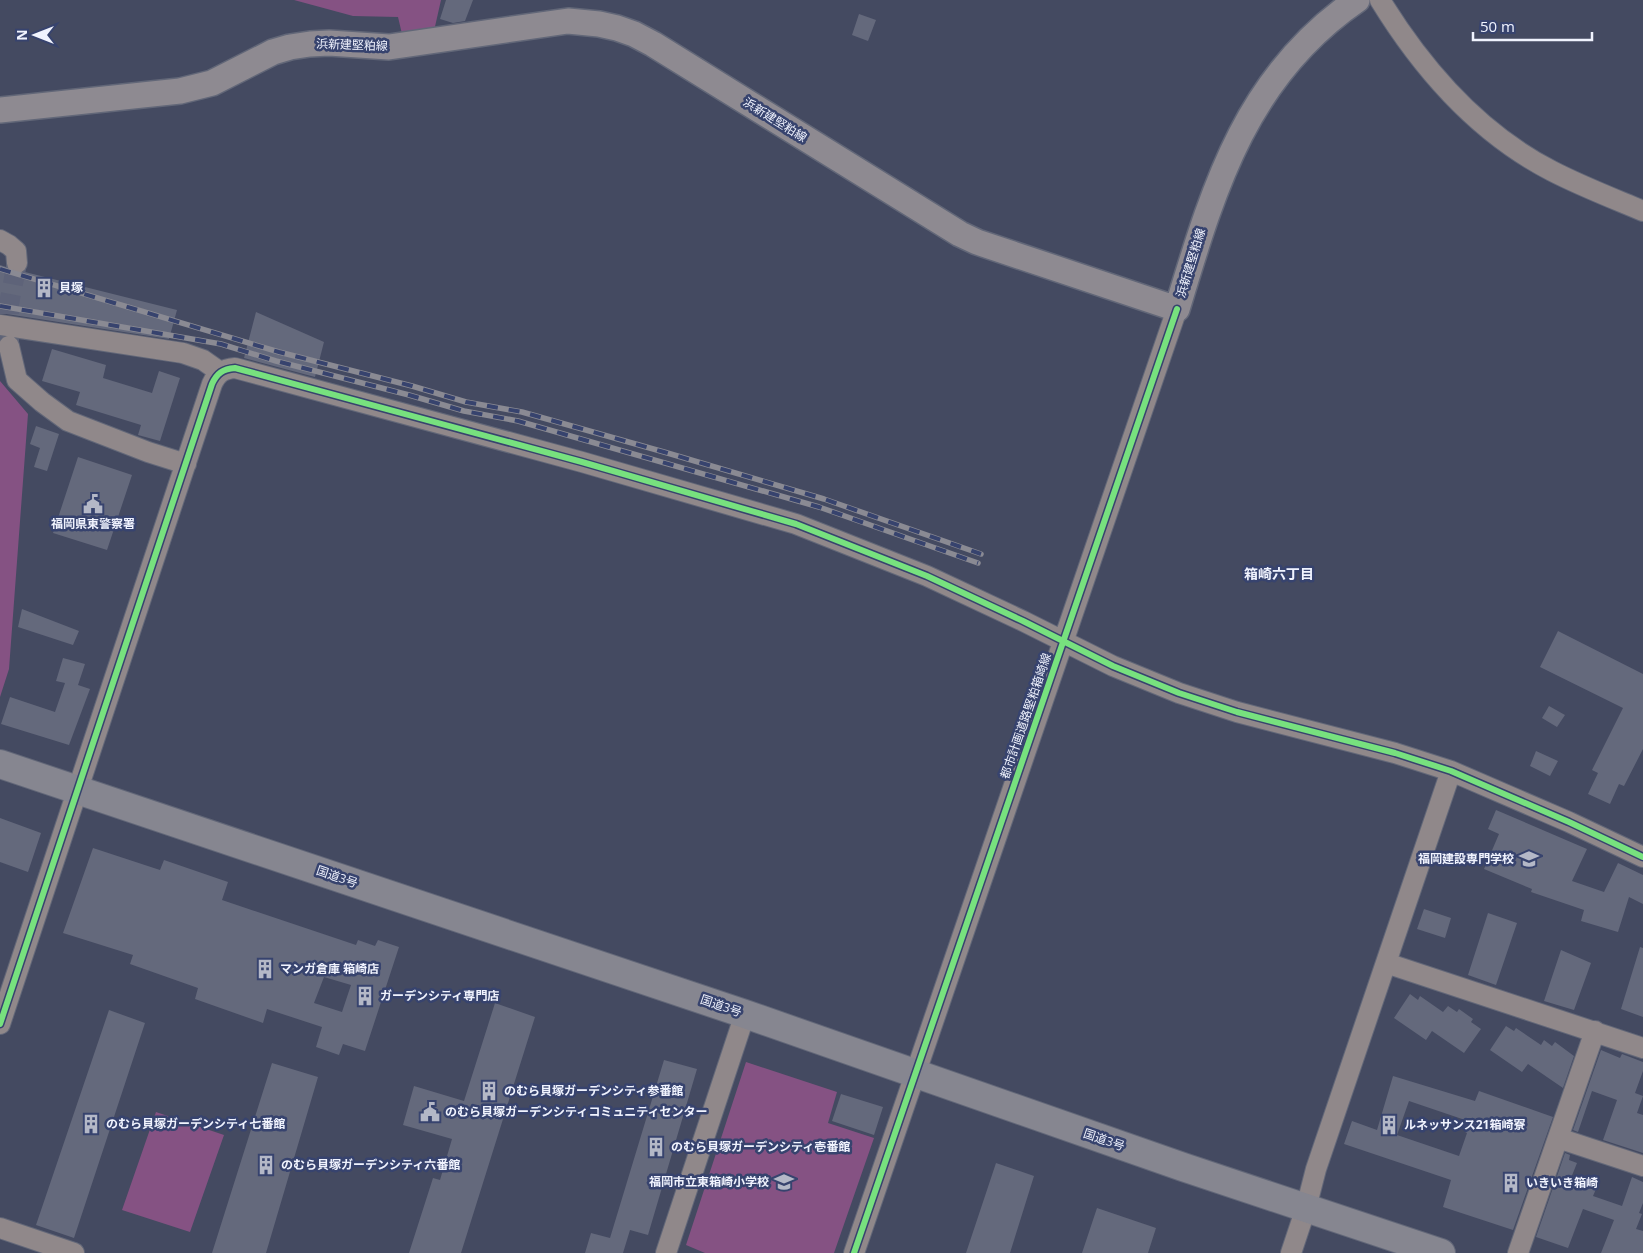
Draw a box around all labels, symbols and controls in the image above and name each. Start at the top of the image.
north arrow [10,10,60,60]
scale bar [1473,10,1592,42]
text: 50 m [1480,16,1515,36]
text: N [12,29,31,41]
street label: 浜新建堅粕線 [316,35,388,54]
street label: 浜新建堅粕線 [740,93,810,146]
street label: 浜新建堅粕線 [1172,226,1209,300]
building icon: 貝塚 [33,277,55,299]
place label: 貝塚 [59,279,83,296]
public building icon: 福岡県東警察署 [82,493,104,515]
place label: 福岡県東警察署 [51,515,135,532]
district label: 箱崎六丁目 [1244,564,1314,583]
street label: 都市計画道路堅粕箱崎線 [996,651,1055,781]
school or university icon: 福岡建設専門学校 [1518,848,1540,870]
place label: 福岡建設専門学校 [1418,850,1514,867]
street label: 国道3号 [314,862,360,892]
building icon: マンガ倉庫 箱崎店 [254,958,276,980]
place label: マンガ倉庫 箱崎店 [280,960,379,977]
building icon: ガーデンシティ専門店 [354,985,376,1007]
place label: ガーデンシティ専門店 [380,987,499,1004]
street label: 国道3号 [698,991,744,1021]
building icon: のむら貝塚ガーデンシティ参番館 [478,1080,500,1102]
place label: のむら貝塚ガーデンシティ参番館 [504,1082,683,1099]
public building icon: のむら貝塚ガーデンシティコミュニティセンター [419,1101,441,1123]
place label: のむら貝塚ガーデンシティコミュニティセンター [445,1103,708,1120]
building icon: のむら貝塚ガーデンシティ七番館 [80,1113,102,1135]
building icon: ルネッサンス21箱崎寮 [1378,1114,1400,1136]
place label: のむら貝塚ガーデンシティ七番館 [106,1115,285,1132]
place label: ルネッサンス21箱崎寮 [1404,1116,1525,1133]
street label: 国道3号 [1081,1125,1127,1155]
building icon: のむら貝塚ガーデンシティ壱番館 [645,1136,667,1158]
place label: のむら貝塚ガーデンシティ壱番館 [671,1138,850,1155]
building icon: のむら貝塚ガーデンシティ六番館 [255,1154,277,1176]
place label: のむら貝塚ガーデンシティ六番館 [281,1156,460,1173]
school or university icon: 福岡市立東箱崎小学校 [773,1171,795,1193]
building icon: いきいき箱崎 [1500,1172,1522,1194]
place label: 福岡市立東箱崎小学校 [649,1173,769,1190]
place label: いきいき箱崎 [1526,1174,1598,1191]

